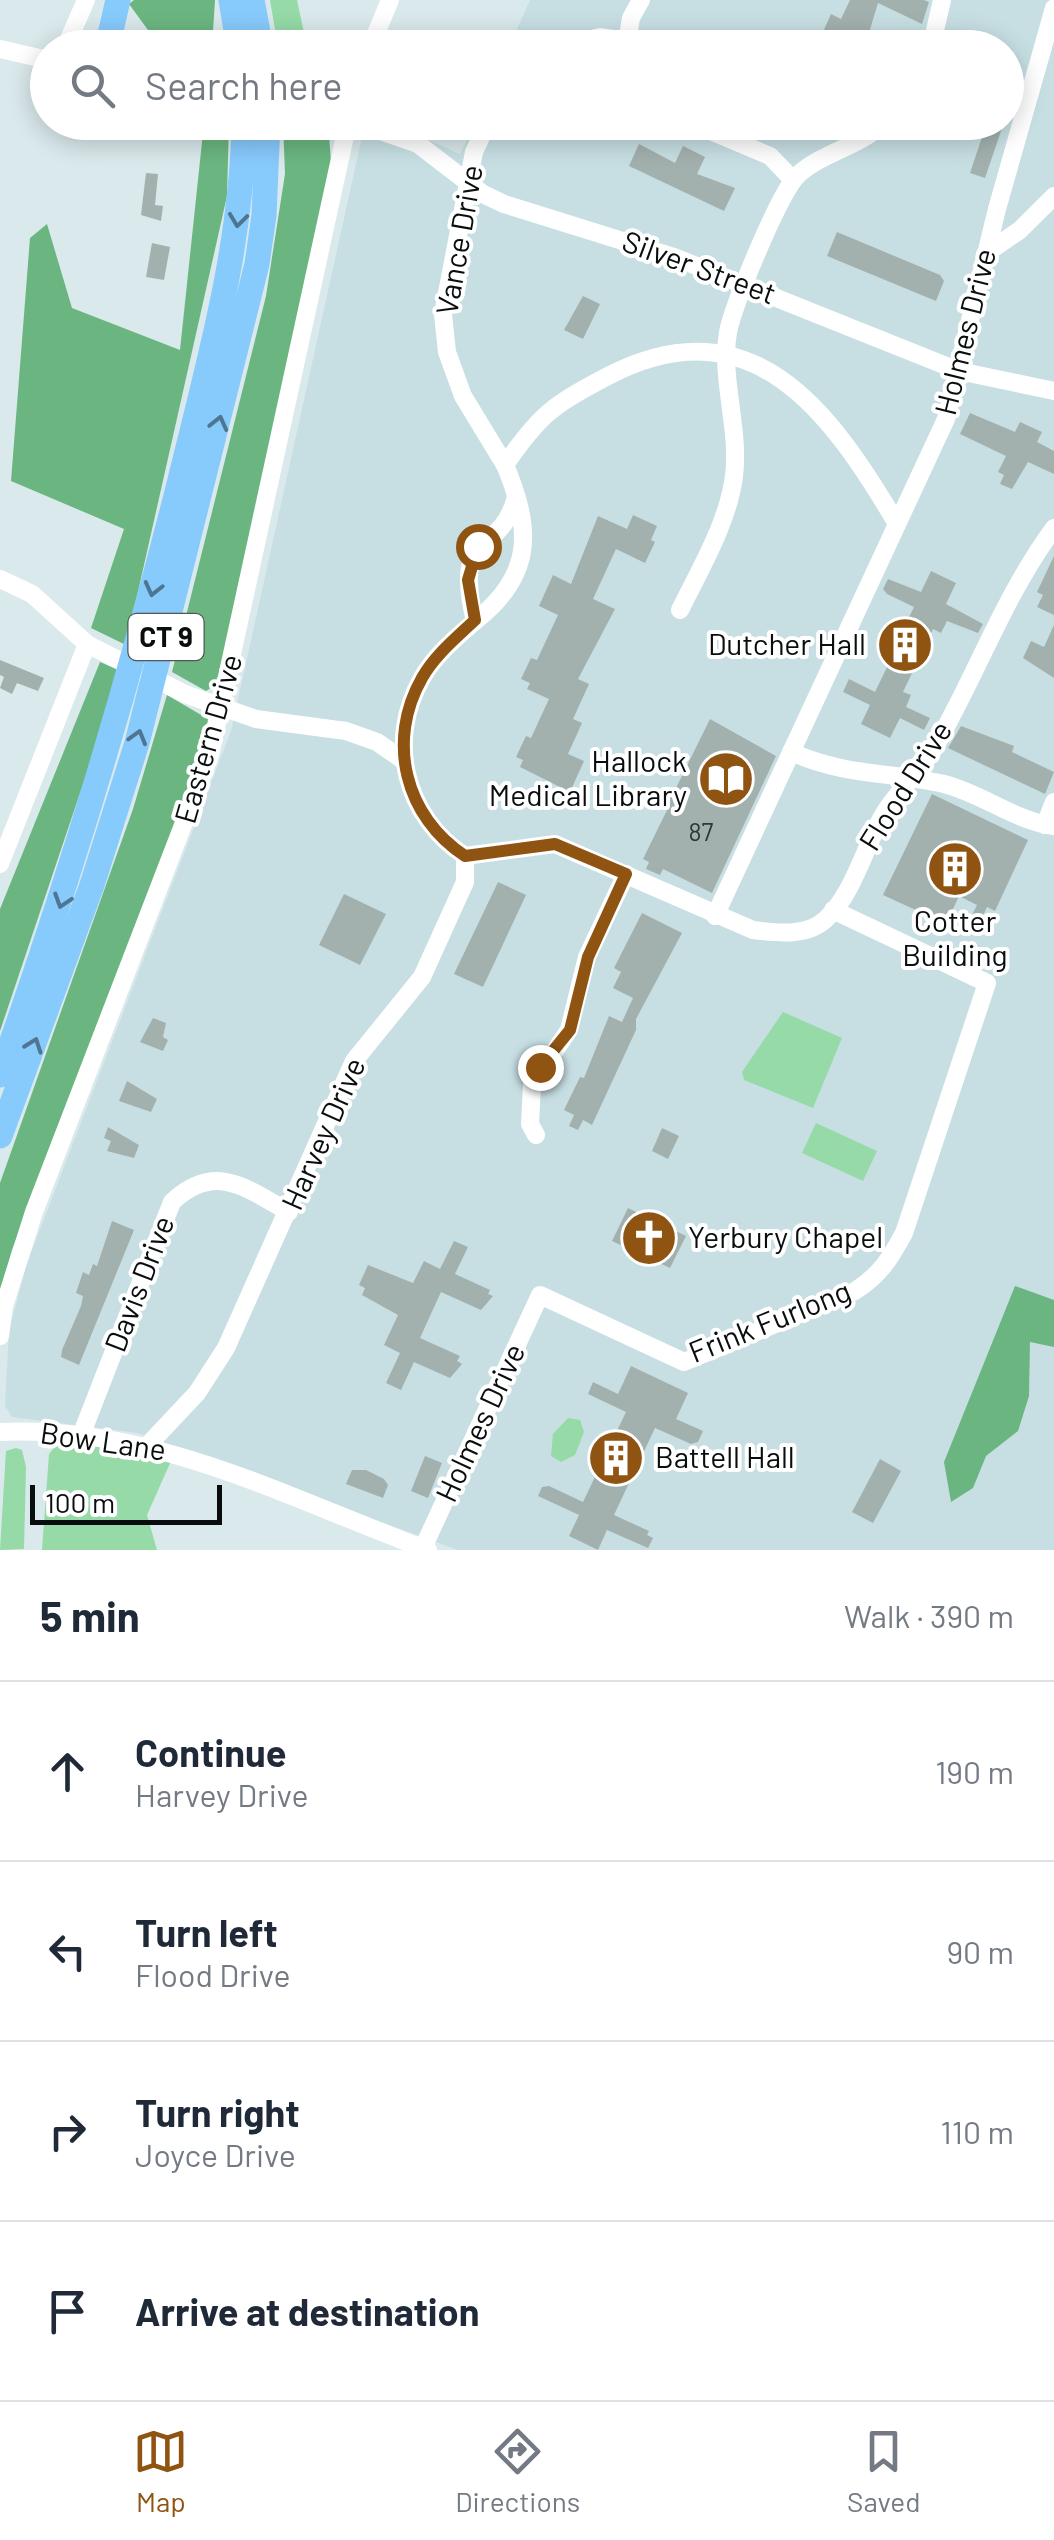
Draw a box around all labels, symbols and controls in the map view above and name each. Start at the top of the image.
search box [30,30,1024,140]
icon: search [65,58,120,113]
text: Search here [145,62,343,108]
street label: Vance Drive [427,162,489,318]
one-way arrow [228,212,249,228]
street label: Silver Street [618,222,781,311]
street label: Holmes Drive [926,244,1002,419]
one-way arrow [207,415,228,432]
route start [456,524,502,570]
one-way arrow [143,580,164,597]
road number: CT 9 [128,614,204,660]
building icon: Dutcher Hall [875,615,935,675]
place label: Dutcher Hall [708,625,866,661]
street label: Eastern Drive [166,650,248,827]
street label: Flood Drive [850,714,958,856]
one-way arrow [126,729,147,746]
place label: Hallock Medical Library [489,742,687,812]
library icon: Hallock Medical Library [696,749,756,809]
house number: 87 [689,816,714,846]
building icon: Cotter Building [925,839,985,899]
one-way arrow [53,892,73,909]
place label: Cotter Building [902,902,1008,972]
one-way arrow [22,1037,42,1055]
route end [518,1045,564,1091]
street label: Harvey Drive [273,1052,372,1215]
church icon: Yerbury Chapel [619,1208,679,1268]
street label: Davis Drive [96,1210,181,1356]
place label: Yerbury Chapel [688,1218,883,1254]
street label: Frink Furlong [683,1271,855,1369]
street label: Holmes Drive [427,1337,532,1507]
street label: Bow Lane [38,1413,168,1467]
building icon: Battell Hall [586,1428,646,1488]
place label: Battell Hall [655,1438,795,1474]
scale bar [30,1480,222,1524]
text: 100 m [45,1485,115,1519]
text: 5 min [40,1590,140,1640]
text: Walk · 390 m [844,1596,1014,1634]
text: Continue [135,1729,286,1775]
icon: ahead [40,1744,95,1799]
text: 190 m [935,1752,1014,1790]
text: Harvey Drive [135,1775,309,1813]
text: Turn left [135,1909,278,1955]
icon: left [40,1924,95,1979]
text: 90 m [946,1932,1014,1970]
text: Flood Drive [135,1955,291,1993]
text: Turn right [135,2089,300,2135]
icon: right [40,2104,95,2159]
text: 110 m [941,2112,1014,2150]
text: Joyce Drive [135,2135,296,2173]
icon: arrive [40,2284,95,2339]
text: Arrive at destination [135,2288,480,2334]
tab: Map [133,2424,188,2518]
tab: Directions [455,2424,580,2518]
tab: Saved [847,2424,921,2518]

